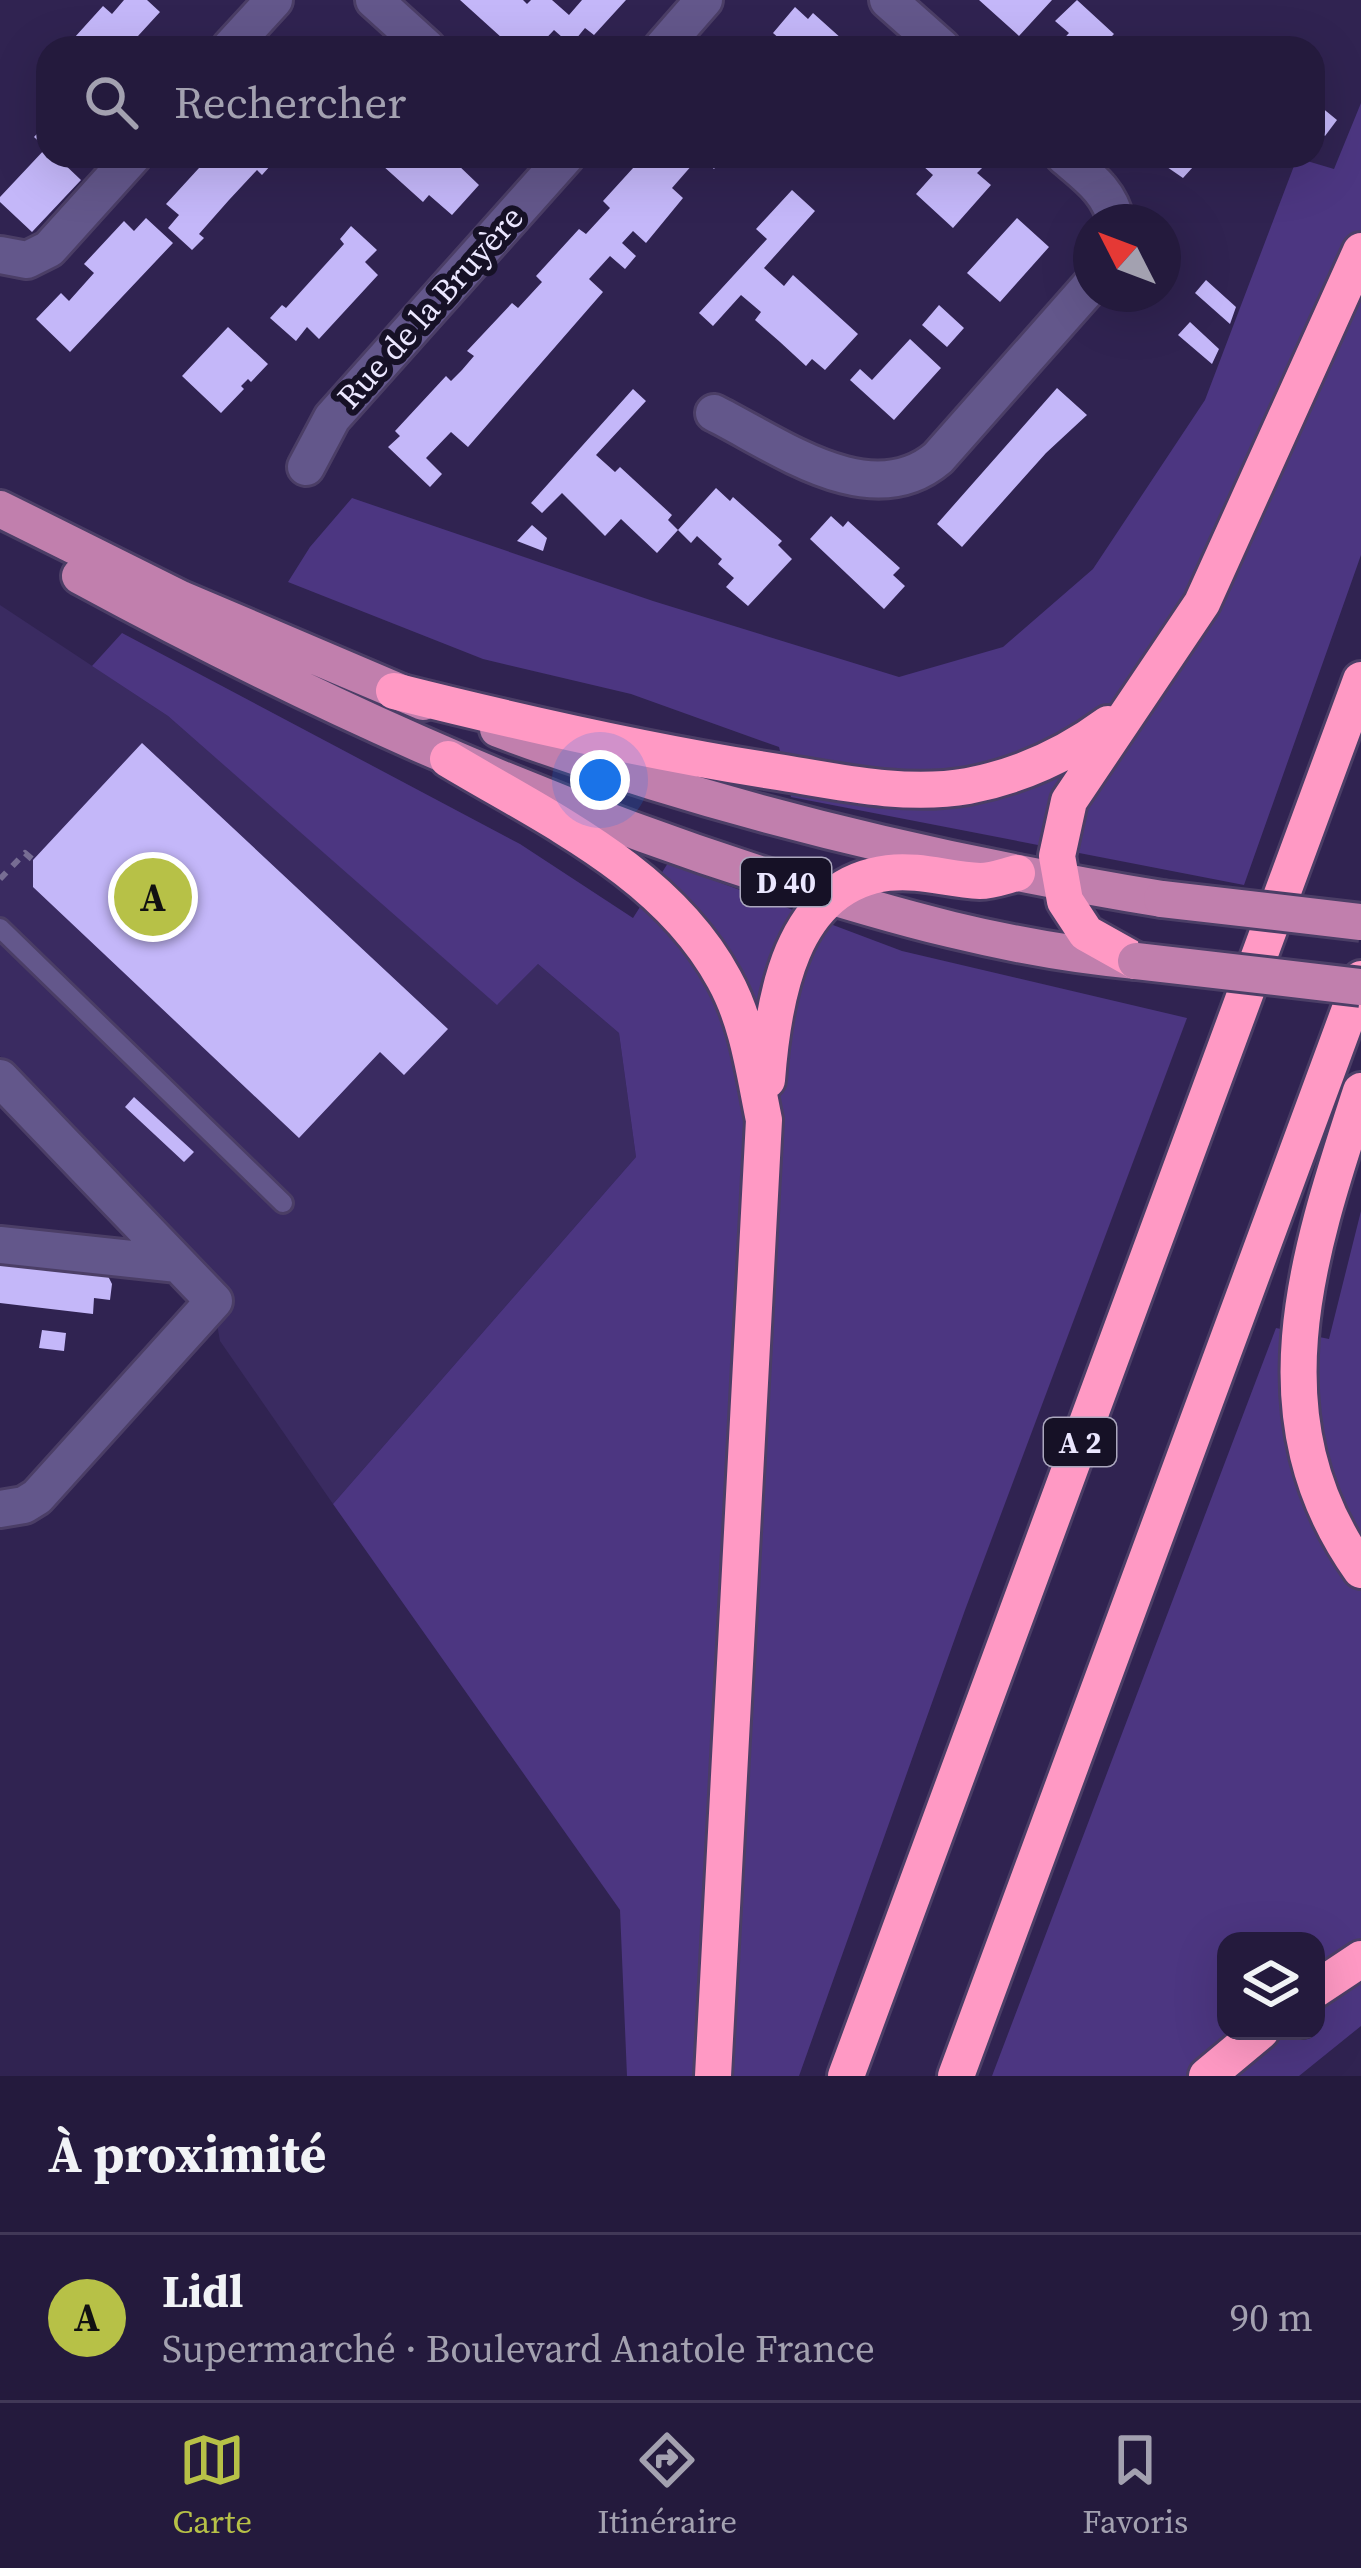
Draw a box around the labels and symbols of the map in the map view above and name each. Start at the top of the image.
street label: Rue de la Bruyère [327,196,533,418]
north arrow [1073,204,1181,312]
your location [570,750,630,810]
pin: A [114,852,192,942]
road number: D 40 [741,858,831,906]
road number: A 2 [1044,1418,1116,1466]

